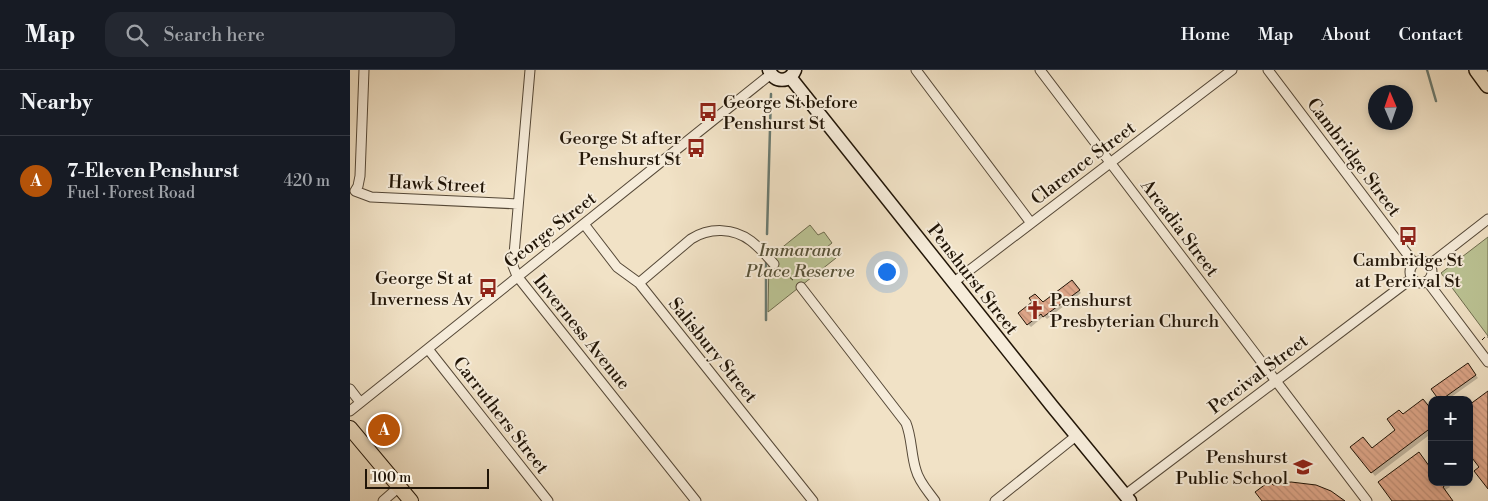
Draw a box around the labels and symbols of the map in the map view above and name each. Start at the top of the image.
north arrow [1368,85,1413,130]
place label: George St before Penshurst St [723,91,858,135]
street label: Cambridge Street [1302,93,1406,222]
bus stop icon: George St before Penshurst St [697,101,719,123]
street label: Clarence Street [1026,116,1141,210]
place label: George St after Penshurst St [559,127,682,171]
bus stop icon: George St after Penshurst St [685,137,707,159]
street label: Hawk Street [388,170,487,199]
street label: Arcadia Street [1135,174,1224,282]
street label: George Street [500,187,602,274]
street label: Penshurst Street [922,219,1023,340]
bus stop icon: Cambridge St at Percival St [1397,225,1419,247]
park label: Immarana Place Reserve [744,239,855,283]
place label: Cambridge St at Percival St [1353,249,1464,293]
your location [874,259,900,285]
place label: George St at Inverness Av [370,267,474,311]
street label: Inverness Avenue [528,270,635,395]
bus stop icon: George St at Inverness Av [477,277,499,299]
place label: Penshurst Presbyterian Church [1050,289,1220,333]
street label: Salisbury Street [663,293,762,408]
church icon: Penshurst Presbyterian Church [1024,299,1046,321]
street label: Percival Street [1204,329,1313,419]
street label: Carruthers Street [448,352,554,479]
pin: A [368,411,400,449]
place label: Penshurst Public School [1175,446,1289,490]
school or university icon: Penshurst Public School [1292,456,1314,478]
scale bar [365,466,489,489]

